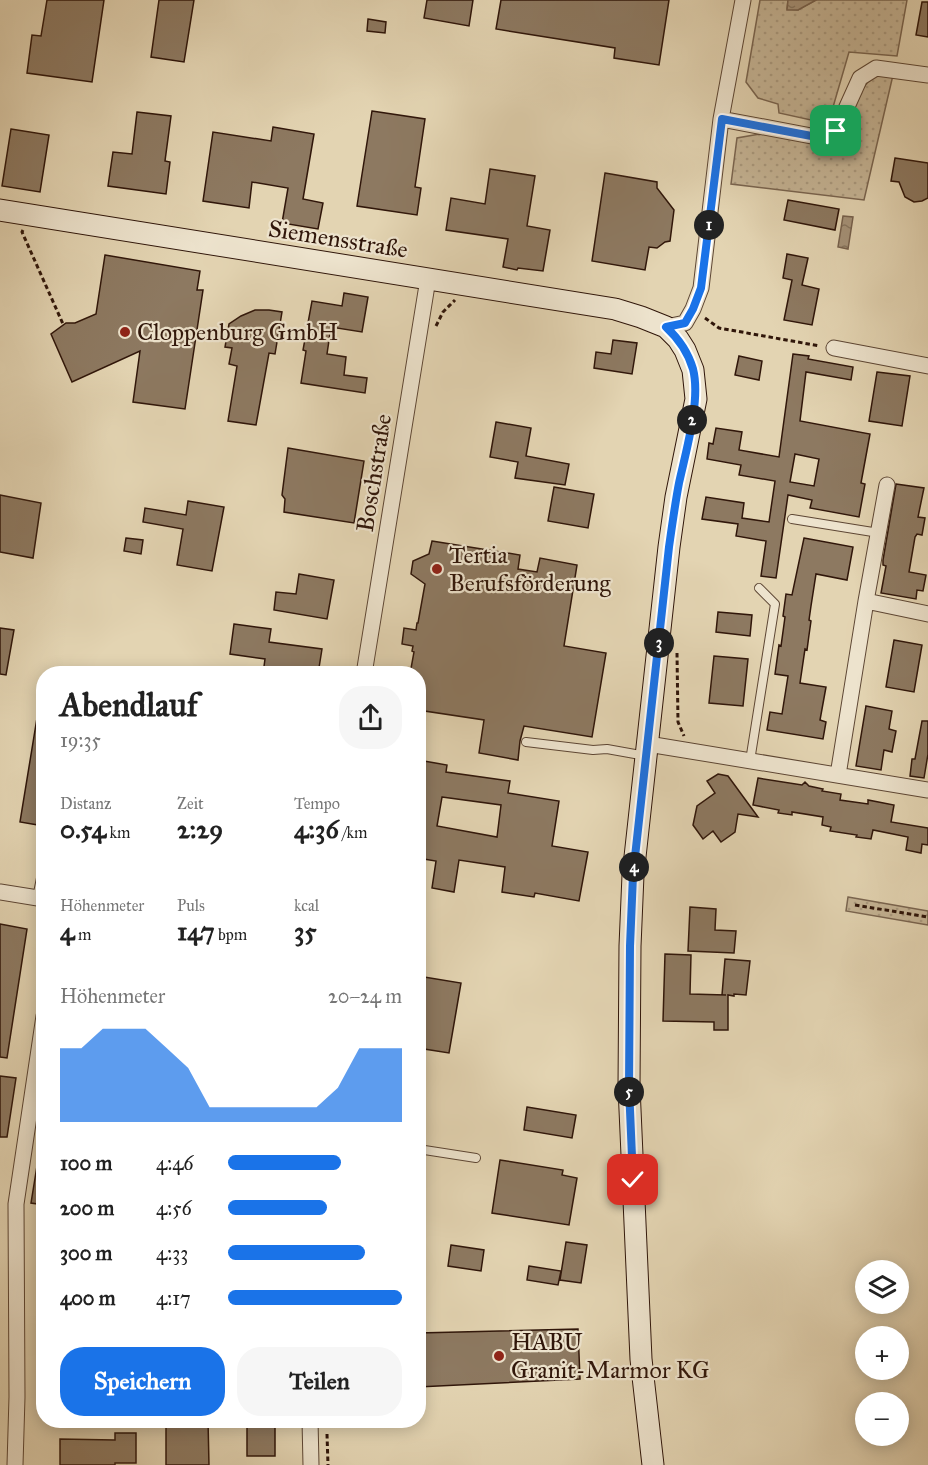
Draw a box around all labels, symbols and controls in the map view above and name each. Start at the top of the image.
pin [810,105,861,156]
icon: arrive [819,114,852,147]
pin: 1 [694,210,724,240]
street label: Siemensstraße [266,213,410,265]
text: 1 [706,215,712,234]
place label: Cloppenburg GmbH [137,317,338,347]
marker: Cloppenburg GmbH [118,325,132,339]
pin: 2 [677,405,707,435]
text: 2 [688,410,696,429]
street label: Boschstraße [350,412,398,534]
place label: Tertia Berufsförderung [449,540,612,598]
marker: Tertia Berufsförderung [430,562,444,576]
pin: 3 [644,628,674,658]
text: 3 [656,633,662,652]
text: Abendlauf [60,685,198,725]
button: share [339,686,402,749]
text: 19:35 [60,728,101,752]
text: Distanz [60,794,111,813]
text: Zeit [177,794,204,813]
text: Tempo [294,794,340,813]
text: 0.54 [60,813,106,845]
text: 2:29 [177,813,223,845]
text: 4:36 [294,813,339,845]
text: km [106,823,130,842]
text: /km [339,823,367,842]
pin: 4 [619,852,649,882]
text: 4 [630,857,638,876]
text: Höhenmeter [60,896,144,915]
text: Puls [177,896,205,915]
text: kcal [294,896,319,915]
text: 4 [60,915,75,947]
text: 147 [177,915,215,947]
text: 35 [294,915,316,947]
text: m [75,925,91,944]
text: bpm [215,925,247,944]
text: Höhenmeter [60,984,165,1008]
text: 20–24 m [328,984,402,1008]
pin: 5 [614,1077,644,1107]
text: 5 [625,1082,633,1101]
text: 100 m [60,1151,112,1175]
text: 4:46 [156,1151,194,1175]
pin [607,1154,658,1205]
icon: check [616,1163,649,1196]
text: 200 m [60,1196,114,1220]
text: 4:56 [156,1196,192,1220]
text: 300 m [60,1241,112,1265]
text: 4:33 [156,1241,188,1265]
map controls [855,1260,909,1446]
button: layers [855,1260,909,1314]
text: 400 m [60,1286,116,1310]
text: 4:17 [156,1286,191,1310]
button: + [855,1326,909,1380]
place label: HABU Granit-Marmor KG [511,1327,710,1385]
button: Speichern [60,1347,225,1416]
button: Teilen [237,1347,402,1416]
marker: HABU Granit-Marmor KG [492,1349,506,1363]
button: − [855,1392,909,1446]

